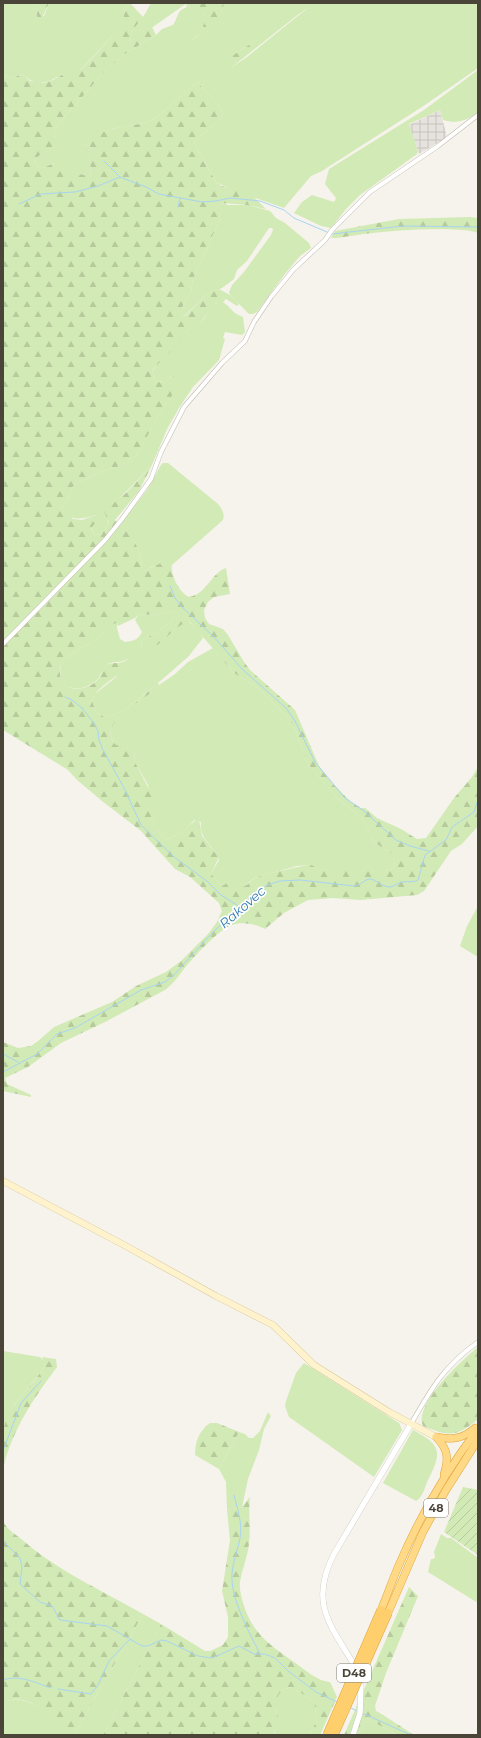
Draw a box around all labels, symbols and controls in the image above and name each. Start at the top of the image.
water label: Rakovec [216,882,269,931]
road number: 48 [424,1499,448,1517]
road number: D48 [337,1664,371,1682]

